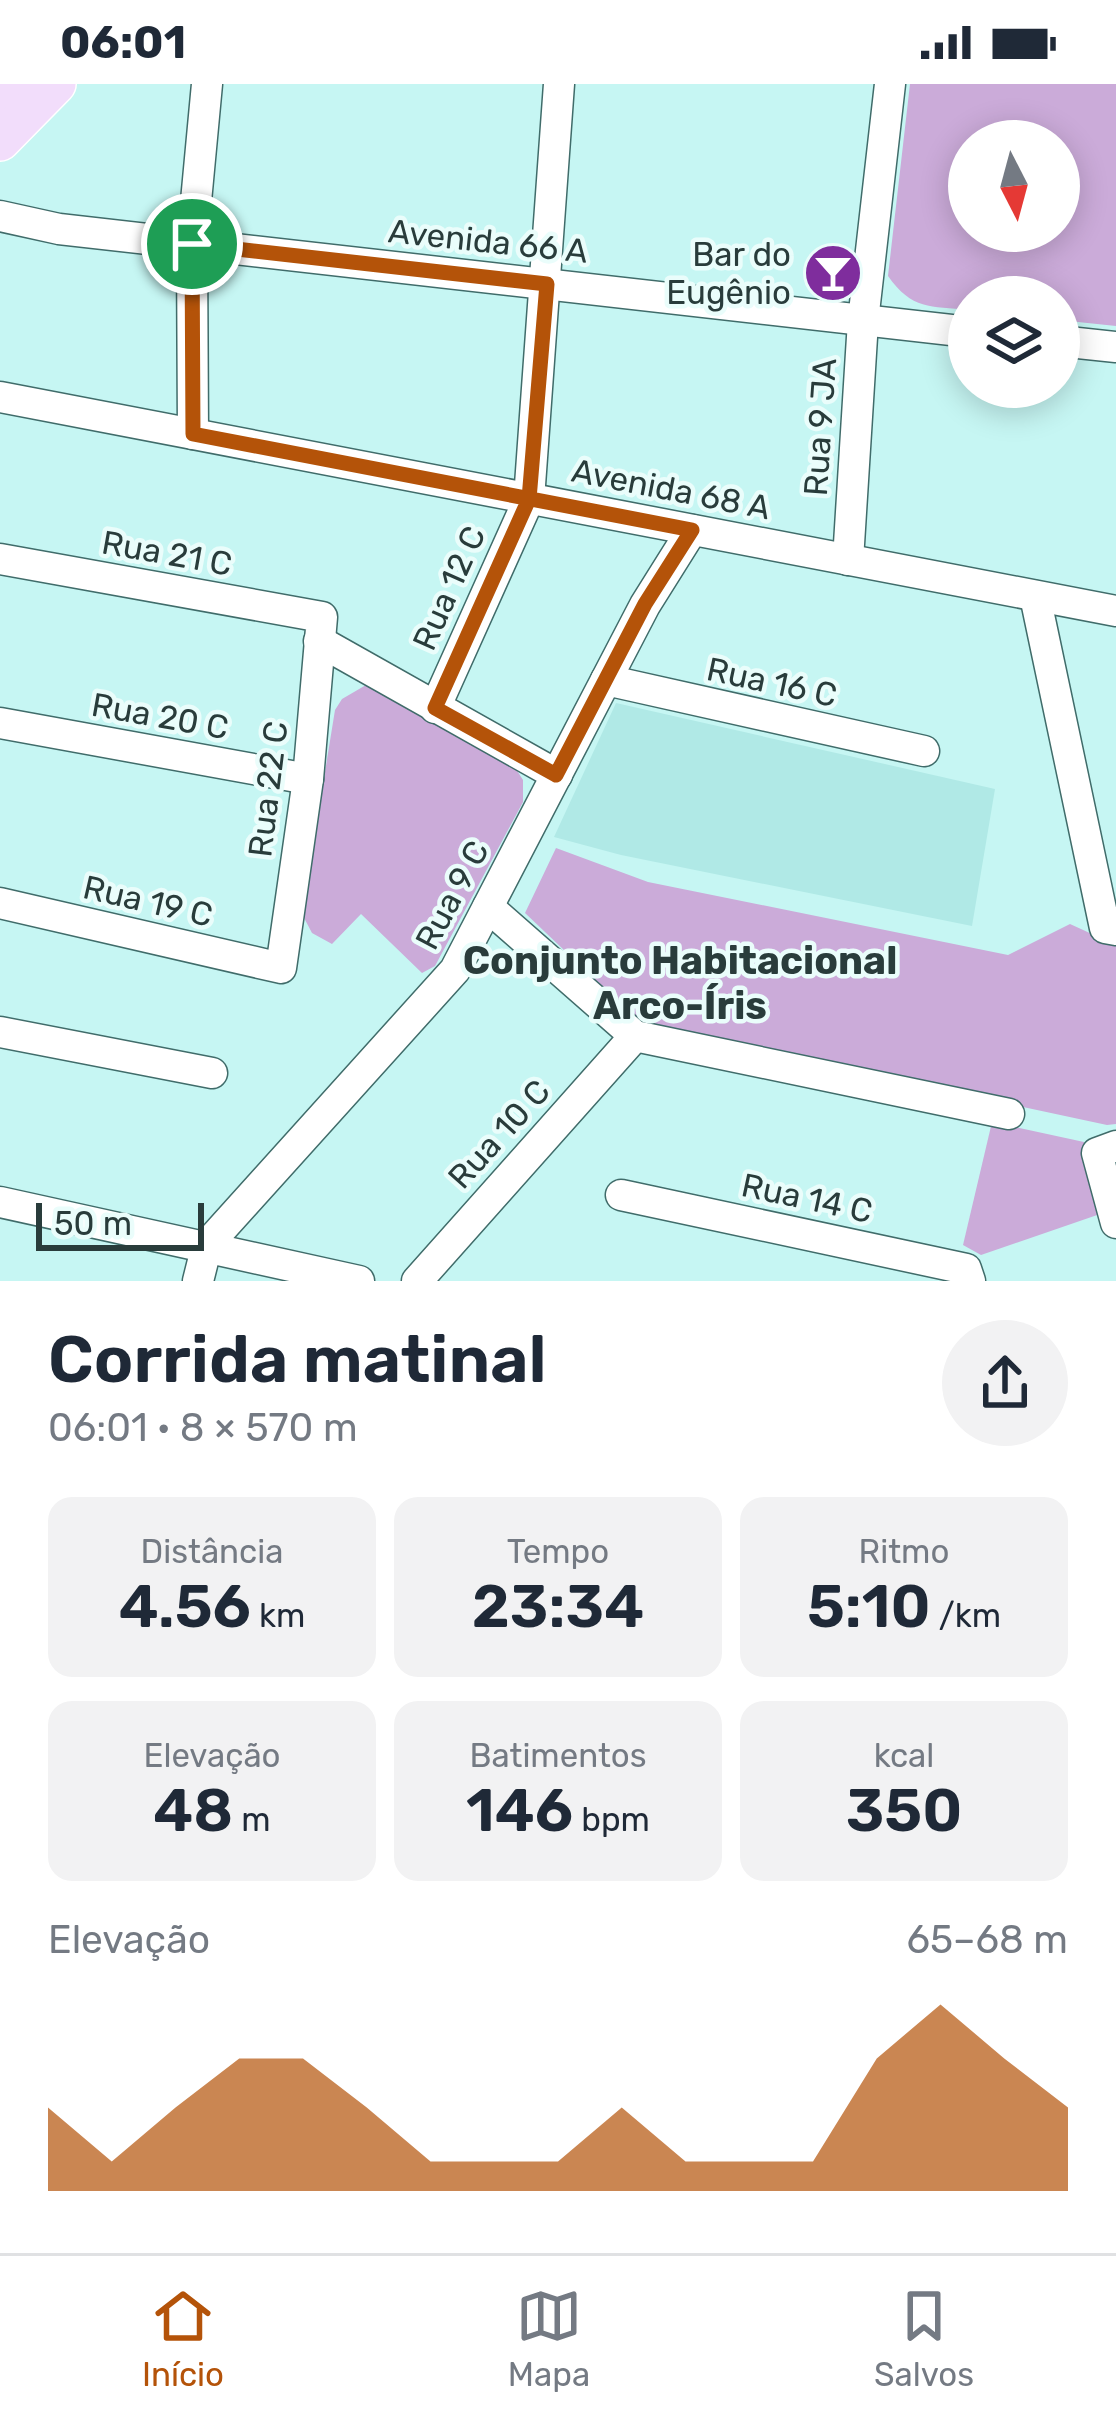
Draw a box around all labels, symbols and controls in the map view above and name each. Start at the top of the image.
text: 06:01 [60,16,186,69]
north arrow [948,120,1080,252]
map controls [948,120,1080,408]
pin [141,193,243,295]
icon: arrive [159,211,225,277]
street label: Avenida 66 A [386,211,590,271]
place label: Bar do Eugênio [666,235,791,312]
bar icon: Bar do Eugênio [802,242,864,304]
button: layers [948,276,1080,408]
street label: Rua 9 JA [796,357,844,497]
street label: Avenida 68 A [568,451,774,527]
street label: Rua 12 C [404,520,494,656]
street label: Rua 21 C [99,522,235,584]
street label: Rua 16 C [703,649,841,715]
street label: Rua 20 C [89,685,231,747]
street label: Rua 22 C [240,719,296,859]
street label: Rua 9 C [407,834,497,956]
street label: Rua 19 C [80,867,216,935]
district label: Conjunto Habitacional Arco-Íris [463,938,897,1029]
street label: Rua 10 C [440,1072,558,1196]
street label: Rua 14 C [738,1165,876,1231]
scale bar [36,1197,204,1250]
text: 50 m [54,1204,132,1243]
text: Corrida matinal [48,1320,547,1399]
button: share [942,1320,1068,1446]
text: 06:01 · 8 × 570 m [48,1405,358,1451]
text: Distância [140,1532,284,1571]
text: Tempo [507,1532,609,1571]
text: Ritmo [859,1532,949,1571]
text: 4.56 [119,1571,251,1642]
text: 23:34 [472,1571,644,1642]
text: 5:10 [807,1571,931,1642]
text: km [251,1596,305,1635]
text: /km [931,1596,1001,1635]
text: Elevação [143,1736,281,1775]
text: Batimentos [469,1736,647,1775]
text: kcal [874,1736,934,1775]
text: 48 [153,1775,233,1846]
text: 146 [466,1775,573,1846]
text: 350 [846,1775,962,1846]
text: m [233,1800,271,1839]
text: bpm [573,1800,650,1839]
text: Elevação [48,1917,210,1963]
text: 65–68 m [906,1917,1068,1963]
tab: Início [142,2283,224,2394]
tab: Mapa [508,2283,590,2394]
tab: Salvos [874,2283,974,2394]

